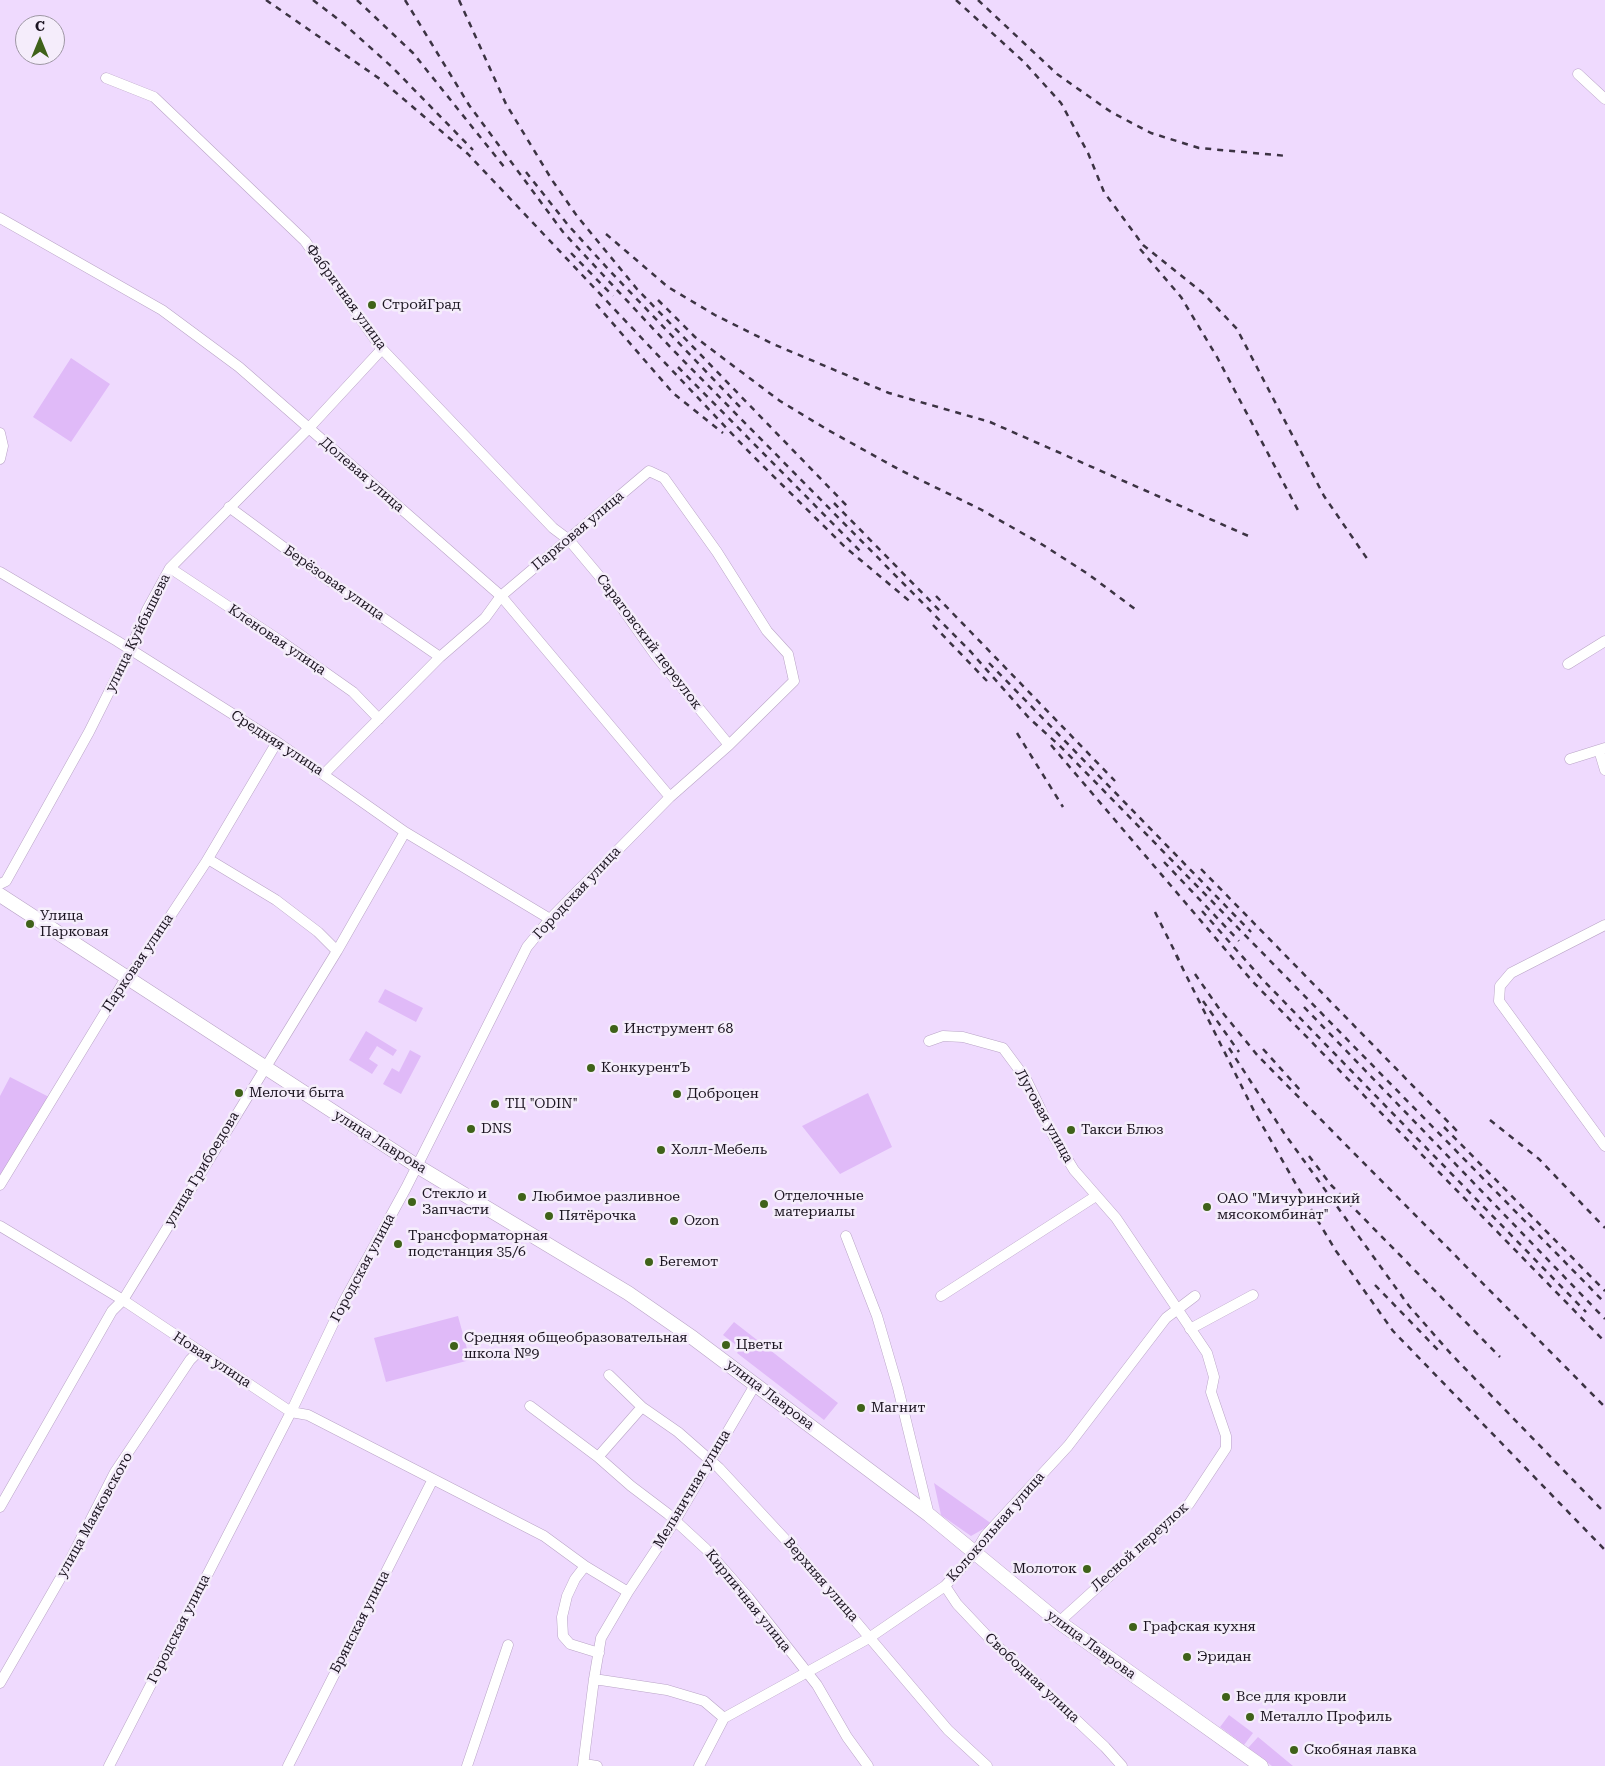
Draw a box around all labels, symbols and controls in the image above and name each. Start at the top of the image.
north arrow [15,15,65,65]
text: С [35,18,45,34]
street label: Фабричная улица [302,241,390,353]
place label: СтройГрад [382,297,461,313]
marker: СтройГрад [366,299,378,311]
street label: Долевая улица [317,434,407,516]
street label: Парковая улица [529,488,627,574]
street label: Берёзовая улица [280,542,388,624]
street label: улица Куйбышева [102,571,174,695]
street label: Саратовский переулок [593,571,705,713]
street label: Кленовая улица [225,601,329,679]
street label: Средняя улица [228,707,326,779]
street label: Городская улица [530,843,624,943]
place label: Улица Парковая [40,908,109,940]
street label: Парковая улица [99,911,177,1015]
marker: Улица Парковая [24,918,36,930]
place label: Инструмент 68 [624,1021,733,1037]
marker: Инструмент 68 [608,1023,620,1035]
place label: КонкурентЪ [601,1060,690,1076]
marker: КонкурентЪ [585,1062,597,1074]
street label: Луговая улица [1011,1066,1077,1166]
place label: Мелочи быта [249,1085,344,1101]
place label: Доброцен [687,1086,759,1102]
marker: Мелочи быта [233,1087,245,1099]
marker: Доброцен [671,1088,683,1100]
place label: ТЦ "ODIN" [505,1096,578,1112]
marker: ТЦ "ODIN" [489,1098,501,1110]
street label: улица Лаврова [331,1107,429,1177]
street label: улица Грибоедова [161,1109,243,1229]
place label: DNS [481,1121,512,1137]
place label: Такси Блюз [1081,1122,1164,1138]
marker: DNS [465,1123,477,1135]
marker: Такси Блюз [1065,1124,1077,1136]
place label: Холл-Мебель [671,1142,767,1158]
marker: Холл-Мебель [655,1144,667,1156]
place label: Стекло и Запчасти [422,1186,489,1218]
place label: Отделочные материалы [774,1188,864,1220]
place label: Любимое разливное [532,1189,680,1205]
marker: Любимое разливное [516,1191,528,1203]
place label: ОАО "Мичуринский мясокомбинат" [1217,1191,1360,1224]
marker: Стекло и Запчасти [406,1196,418,1208]
marker: Отделочные материалы [758,1198,770,1210]
marker: ОАО "Мичуринский мясокомбинат" [1201,1201,1213,1213]
place label: Пятёрочка [559,1208,636,1224]
marker: Пятёрочка [543,1210,555,1222]
street label: Городская улица [327,1211,399,1325]
place label: Ozon [684,1213,719,1229]
marker: Ozon [668,1215,680,1227]
place label: Трансформаторная подстанция 35/6 [408,1228,548,1260]
marker: Трансформаторная подстанция 35/6 [392,1238,404,1250]
place label: Бегемот [659,1254,718,1270]
marker: Бегемот [643,1256,655,1268]
street label: Новая улица [170,1328,254,1392]
place label: Средняя общеобразовательная школа №9 [464,1330,688,1362]
place label: Цветы [736,1337,783,1353]
marker: Цветы [720,1339,732,1351]
marker: Средняя общеобразовательная школа №9 [448,1340,460,1352]
street label: улица Лаврова [723,1356,817,1434]
place label: Магнит [871,1400,925,1416]
marker: Магнит [855,1402,867,1414]
street label: Мельничная улица [650,1427,734,1551]
street label: улица Маяковского [54,1449,136,1581]
street label: Колокольная улица [944,1469,1048,1585]
street label: Лесной переулок [1088,1499,1192,1595]
street label: Верхняя улица [780,1535,862,1625]
street label: Кирпичная улица [702,1546,794,1656]
place label: Молоток [1013,1561,1077,1577]
marker: Молоток [1081,1563,1093,1575]
street label: Брянская улица [327,1568,393,1676]
street label: Городская улица [144,1571,214,1687]
street label: улица Лаврова [1043,1607,1139,1683]
place label: Графская кухня [1143,1619,1256,1635]
marker: Графская кухня [1127,1621,1139,1633]
street label: Свободная улица [981,1630,1083,1726]
place label: Эридан [1197,1649,1251,1665]
marker: Эридан [1181,1651,1193,1663]
place label: Все для кровли [1236,1689,1347,1705]
marker: Все для кровли [1220,1691,1232,1703]
place label: Металло Профиль [1260,1709,1392,1725]
marker: Металло Профиль [1244,1711,1256,1723]
place label: Скобяная лавка [1304,1742,1417,1758]
marker: Скобяная лавка [1288,1744,1300,1756]

